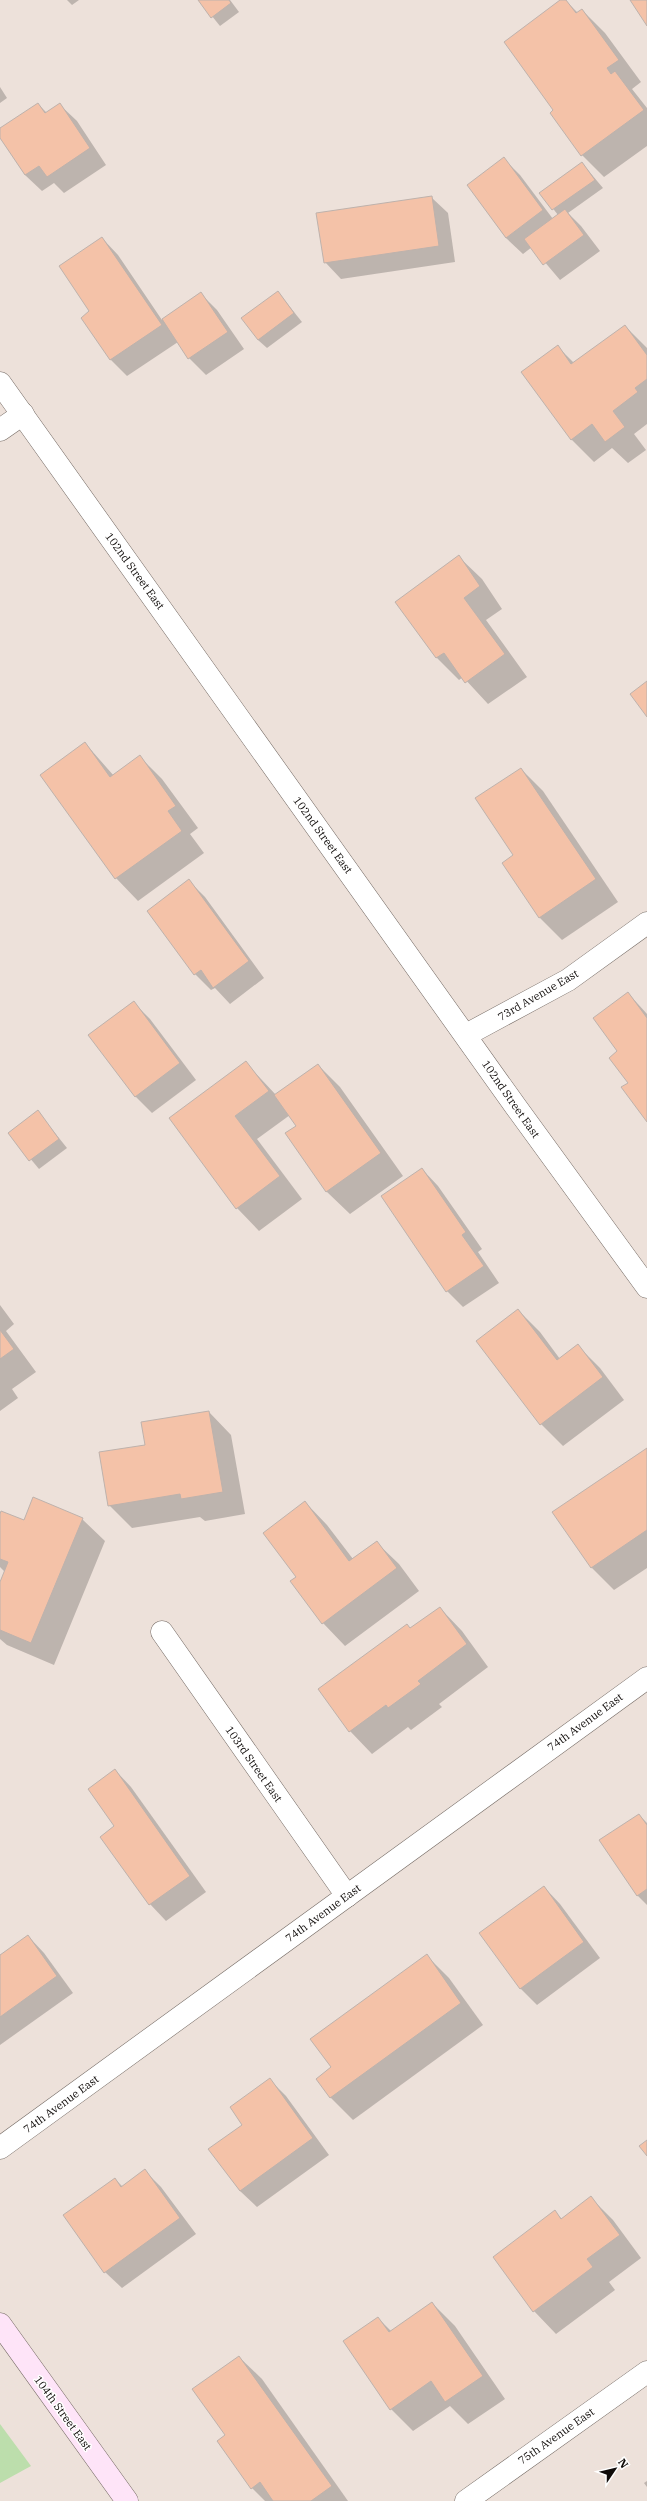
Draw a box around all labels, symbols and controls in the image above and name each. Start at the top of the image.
street label: 102nd Street East [102,530,168,612]
street label: 102nd Street East [290,794,356,876]
street label: 73rd Avenue East [495,966,581,1024]
street label: 102nd Street East [479,1057,543,1141]
street label: 74th Avenue East [544,1690,626,1754]
street label: 103rd Street East [223,1723,285,1805]
street label: 74th Avenue East [282,1881,364,1945]
street label: 74th Avenue East [20,2072,102,2136]
street label: 104th Street East [31,2373,95,2453]
street label: 75th Avenue East [515,2404,597,2468]
north arrow [595,2449,635,2489]
text: N [615,2456,632,2471]

